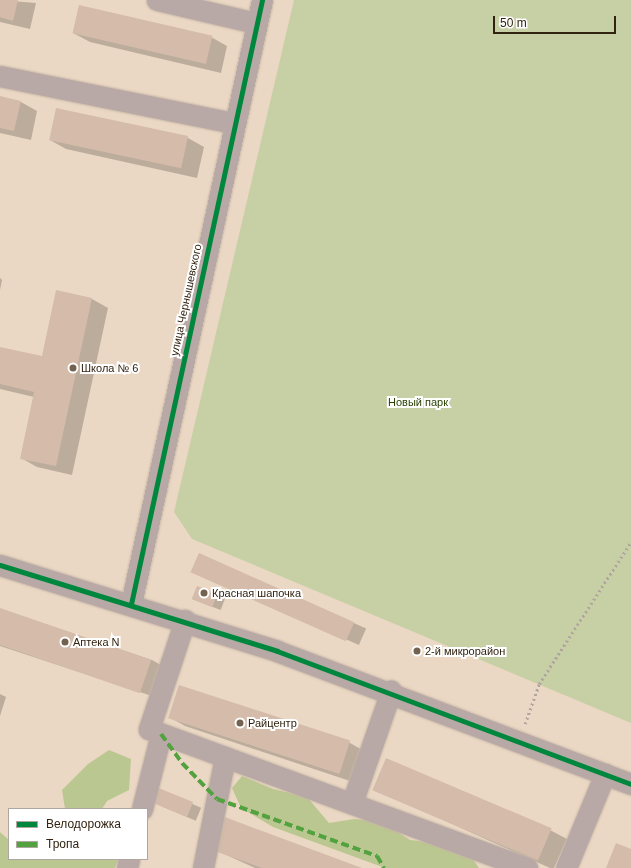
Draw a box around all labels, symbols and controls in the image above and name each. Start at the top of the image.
scale bar [495,8,618,34]
text: 50 m [500,16,527,30]
street label: улица Чернышевского [168,243,204,357]
place label: Школа № 6 [81,361,138,375]
marker: Школа № 6 [68,363,78,373]
park label: Новый парк [388,395,448,409]
place label: Красная шапочка [212,586,301,600]
marker: Красная шапочка [199,588,209,598]
place label: Аптека N [73,635,119,649]
marker: Аптека N [60,637,70,647]
place label: 2-й микрорайон [425,644,505,658]
marker: 2-й микрорайон [412,646,422,656]
place label: Райцентр [248,716,297,730]
marker: Райцентр [235,718,245,728]
legend [8,808,148,860]
text: Велодорожка [46,817,121,831]
text: Тропа [46,837,79,851]

